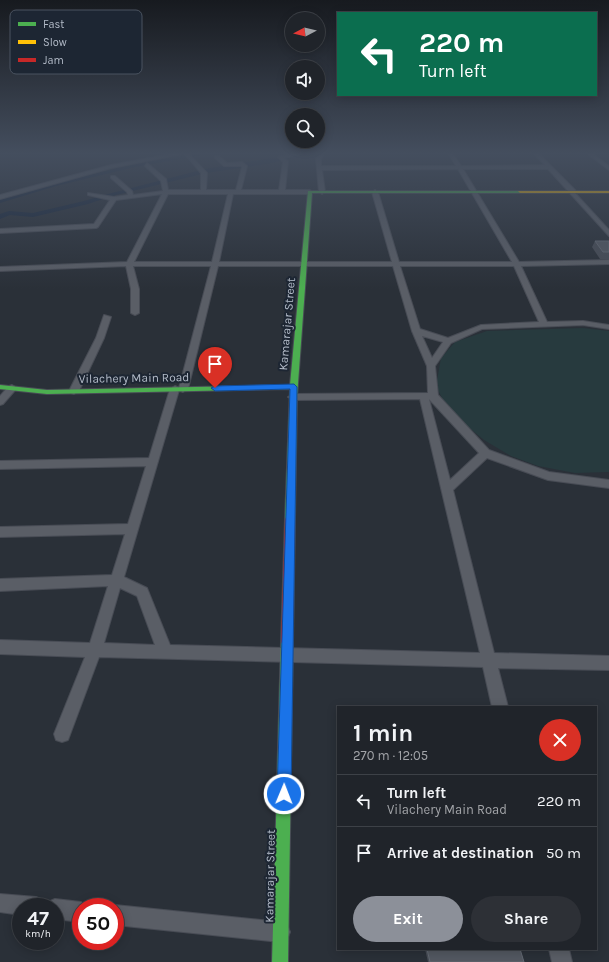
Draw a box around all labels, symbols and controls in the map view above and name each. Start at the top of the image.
legend [10,10,142,74]
north arrow [285,12,325,52]
map controls [285,12,325,148]
text: Fast [43,18,64,31]
text: 220 m [419,26,504,59]
icon: left [353,28,405,80]
text: Slow [43,36,67,49]
text: Jam [43,54,64,67]
button: sound [285,60,325,100]
text: Turn left [419,60,487,82]
button: search [285,108,325,148]
street label: Kamarajar Street [276,276,298,371]
pin [198,347,232,388]
icon: arrive [204,353,226,375]
street label: Vilachery Main Road [79,370,189,386]
text: 1 min [353,719,413,747]
button: close [539,719,581,761]
text: 270 m · 12:05 [353,748,428,763]
position arrow [263,773,305,815]
text: Turn left [387,784,446,802]
icon: left [353,790,375,812]
text: 220 m [537,792,581,810]
text: Vilachery Main Road [387,802,507,817]
street label: Kamarajar Street [262,829,278,923]
icon: arrive [353,842,375,864]
text: Arrive at destination [387,844,534,862]
text: 50 m [546,844,581,862]
button: Exit [353,896,463,942]
button: Share [471,896,581,942]
speed limit sign: 50 [72,898,124,950]
text: 47 [27,907,49,930]
text: km/h [25,928,51,940]

